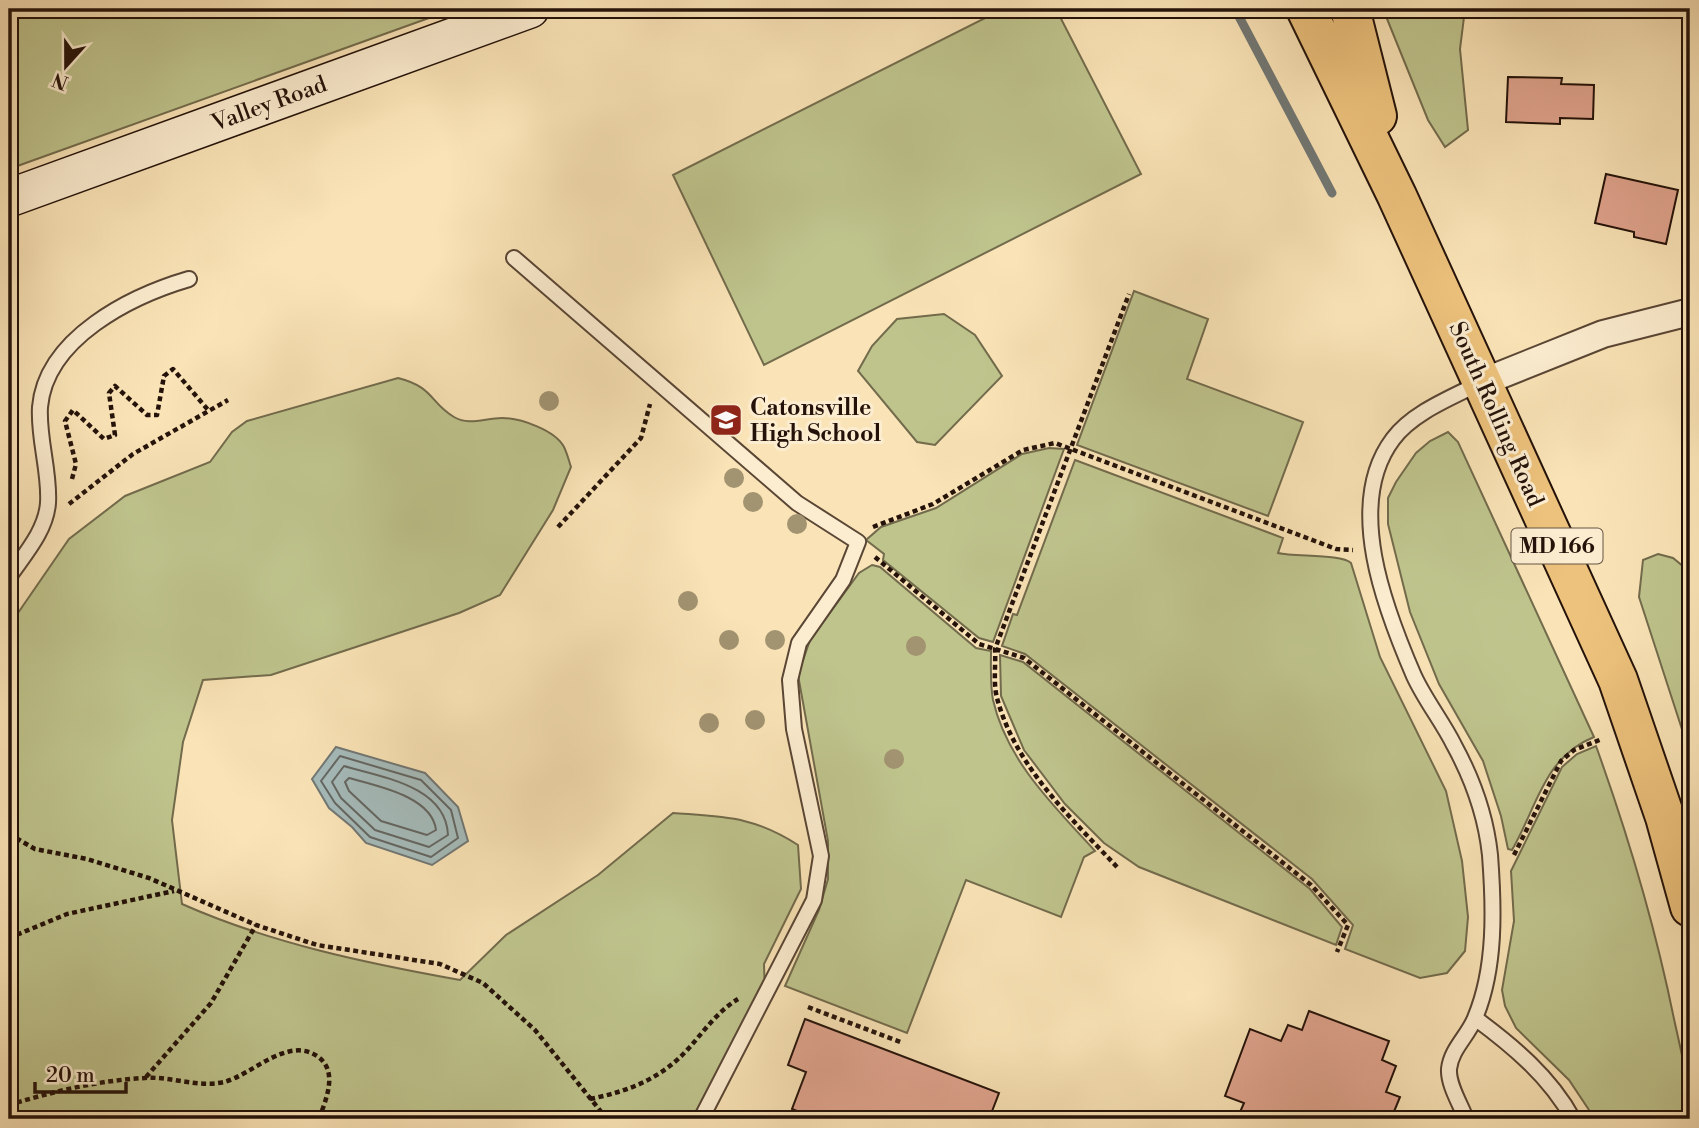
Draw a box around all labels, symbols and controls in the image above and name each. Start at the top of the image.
north arrow [32,32,102,102]
text: N [49,67,72,95]
street label: Valley Road [207,70,331,138]
street label: South Rolling Road [1443,318,1549,511]
place label: Catonsville High School [750,394,881,448]
school or university icon: Catonsville High School [707,401,745,439]
road number: MD 166 [1512,528,1602,564]
scale bar [35,1051,126,1095]
text: 20 m [46,1063,95,1089]

